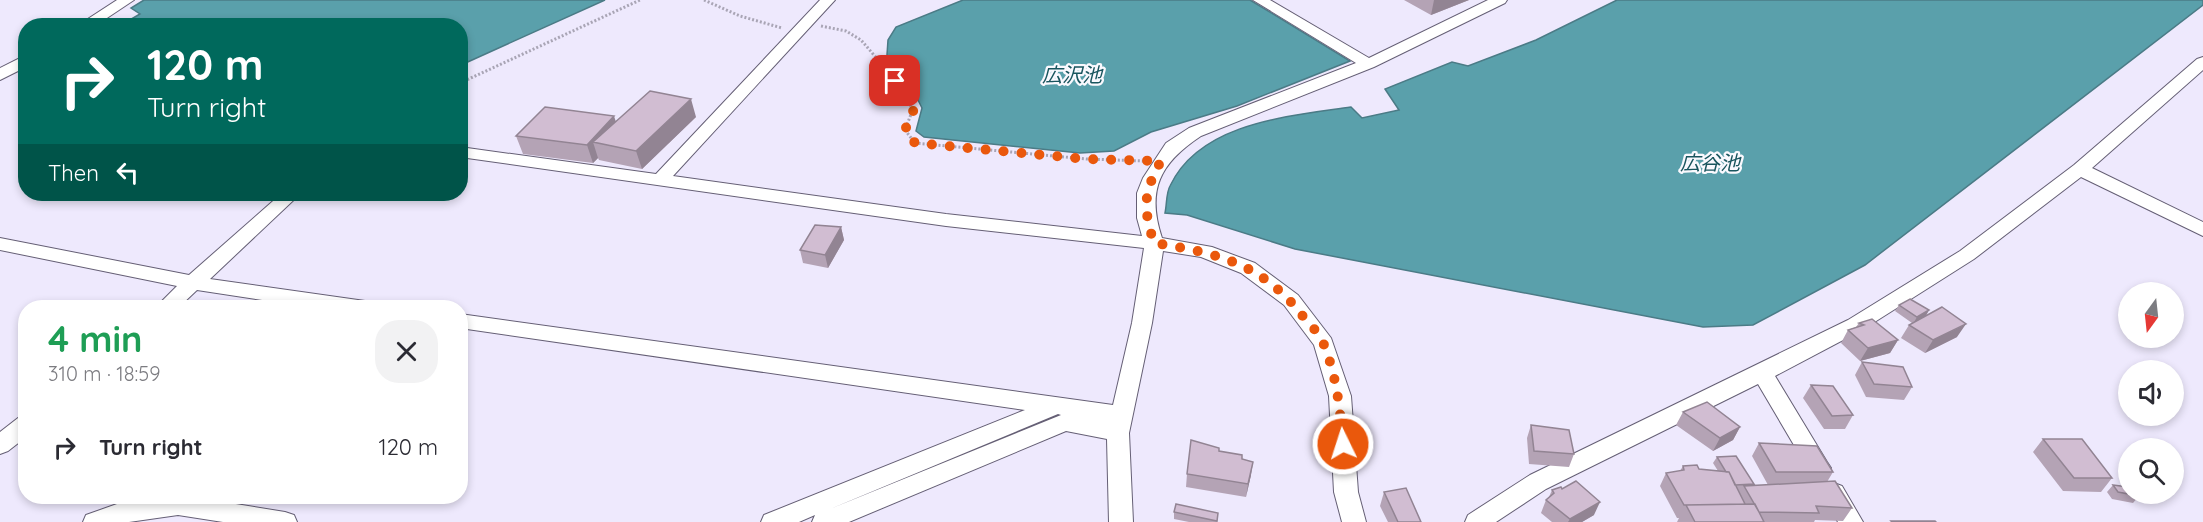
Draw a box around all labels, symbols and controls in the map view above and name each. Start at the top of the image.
text: 120 m [147,38,264,91]
icon: right [48,42,126,120]
pin [869,55,920,106]
water label: 広沢池 [1042,62,1104,87]
icon: arrive [878,64,911,97]
text: Turn right [147,90,266,124]
water label: 広谷池 [1680,150,1742,175]
icon: left [111,156,144,189]
text: Then [48,159,99,187]
north arrow [2118,282,2184,348]
map controls [2118,282,2184,504]
text: 4 min [48,316,142,361]
button: close [375,320,438,383]
button: sound [2118,360,2184,426]
text: 310 m · 18:59 [48,361,160,386]
position arrow [1311,412,1375,476]
icon: right [48,431,81,464]
text: Turn right [99,433,203,461]
text: 120 m [379,433,438,461]
button: search [2118,438,2184,504]

